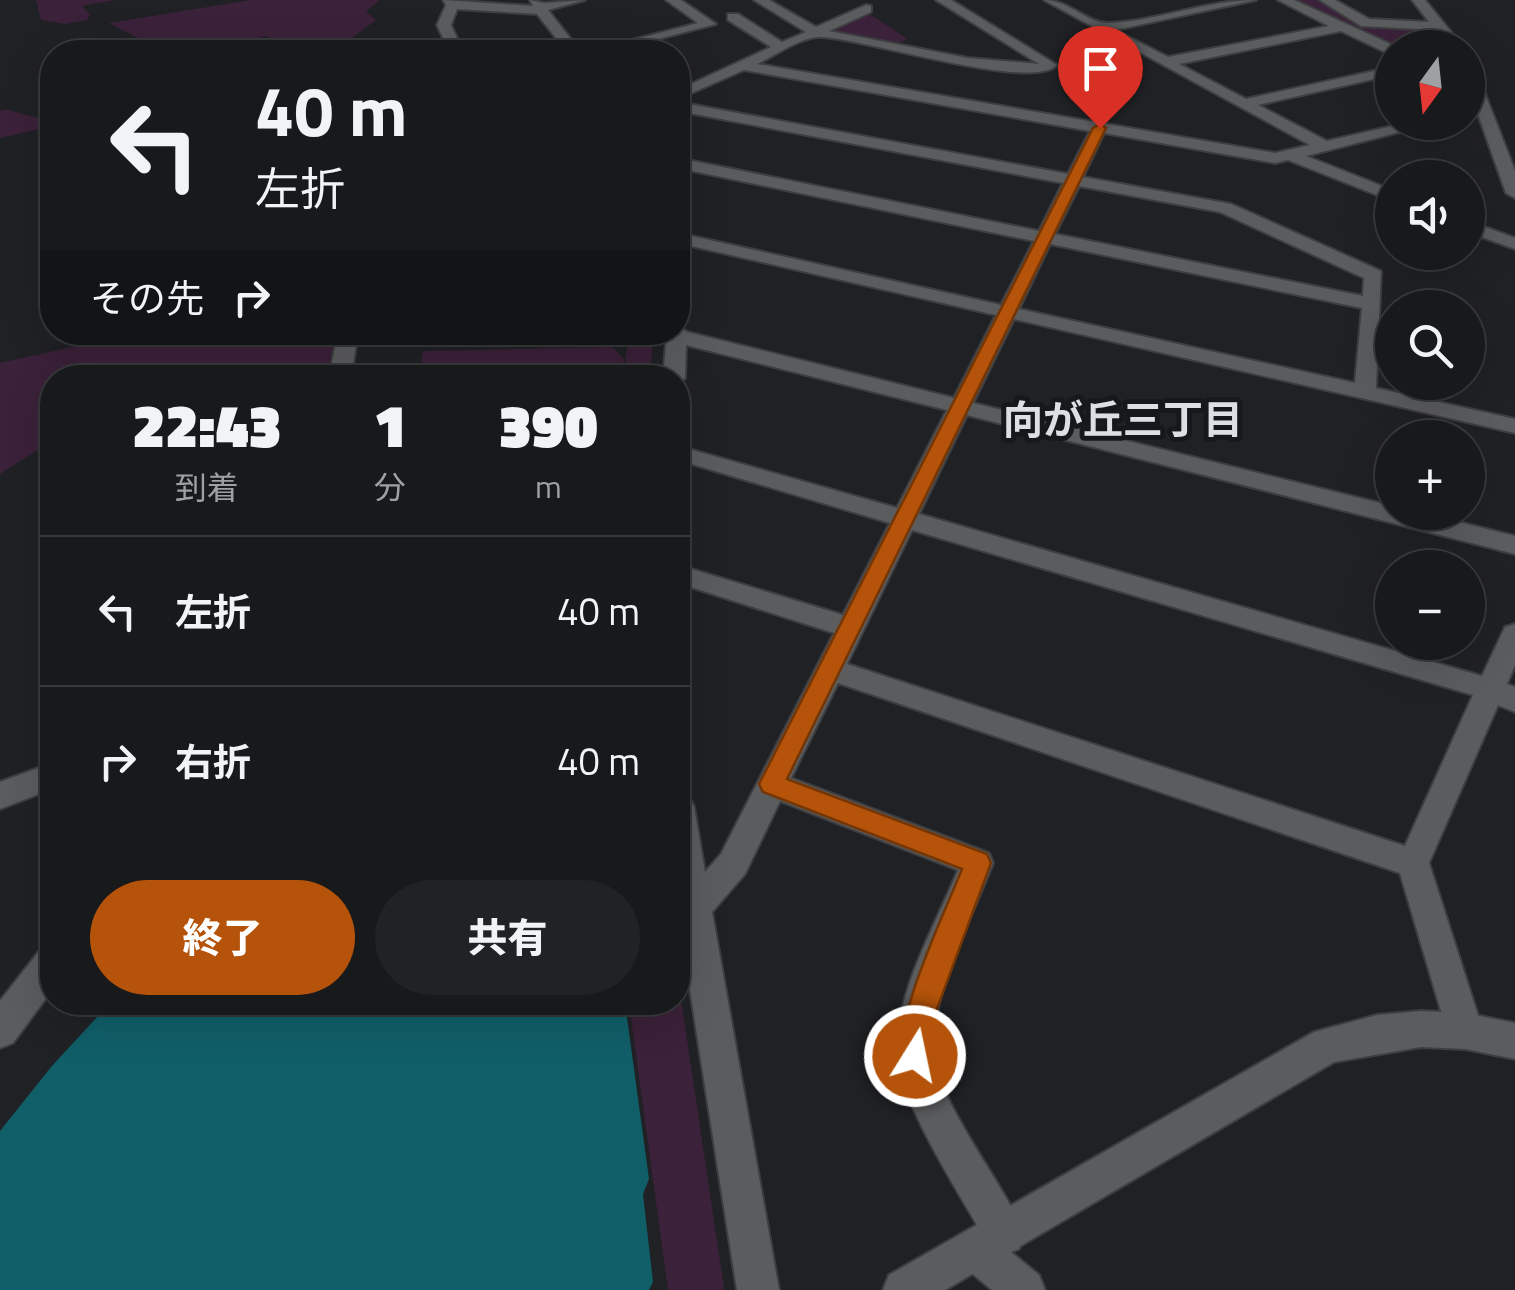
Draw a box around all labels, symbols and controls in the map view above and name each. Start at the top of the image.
pin [1058,26,1143,129]
north arrow [1375,30,1485,140]
map controls [1375,30,1485,660]
icon: arrive [1073,41,1128,96]
text: 40 m [255,57,408,163]
icon: left [90,80,220,210]
text: 左折 [255,154,345,222]
button: sound [1375,160,1485,270]
text: その先 [90,269,204,327]
icon: right [224,270,279,325]
button: search [1375,290,1485,400]
text: 22:43 [132,379,281,470]
text: 1 [374,379,407,470]
text: 390 [499,379,598,470]
district label: 向が丘三丁目 [1003,389,1243,450]
button: + [1375,420,1485,530]
text: m [535,462,562,510]
text: 到着 [175,463,239,511]
text: 分 [374,463,406,511]
button: − [1375,550,1485,660]
text: 40 m [557,582,640,640]
text: 左折 [175,583,251,641]
icon: left [90,584,145,639]
text: 40 m [557,732,640,790]
text: 右折 [175,733,251,791]
icon: right [90,734,145,789]
button: 終了 [90,880,355,995]
button: 共有 [375,880,640,995]
position arrow [863,1004,967,1108]

